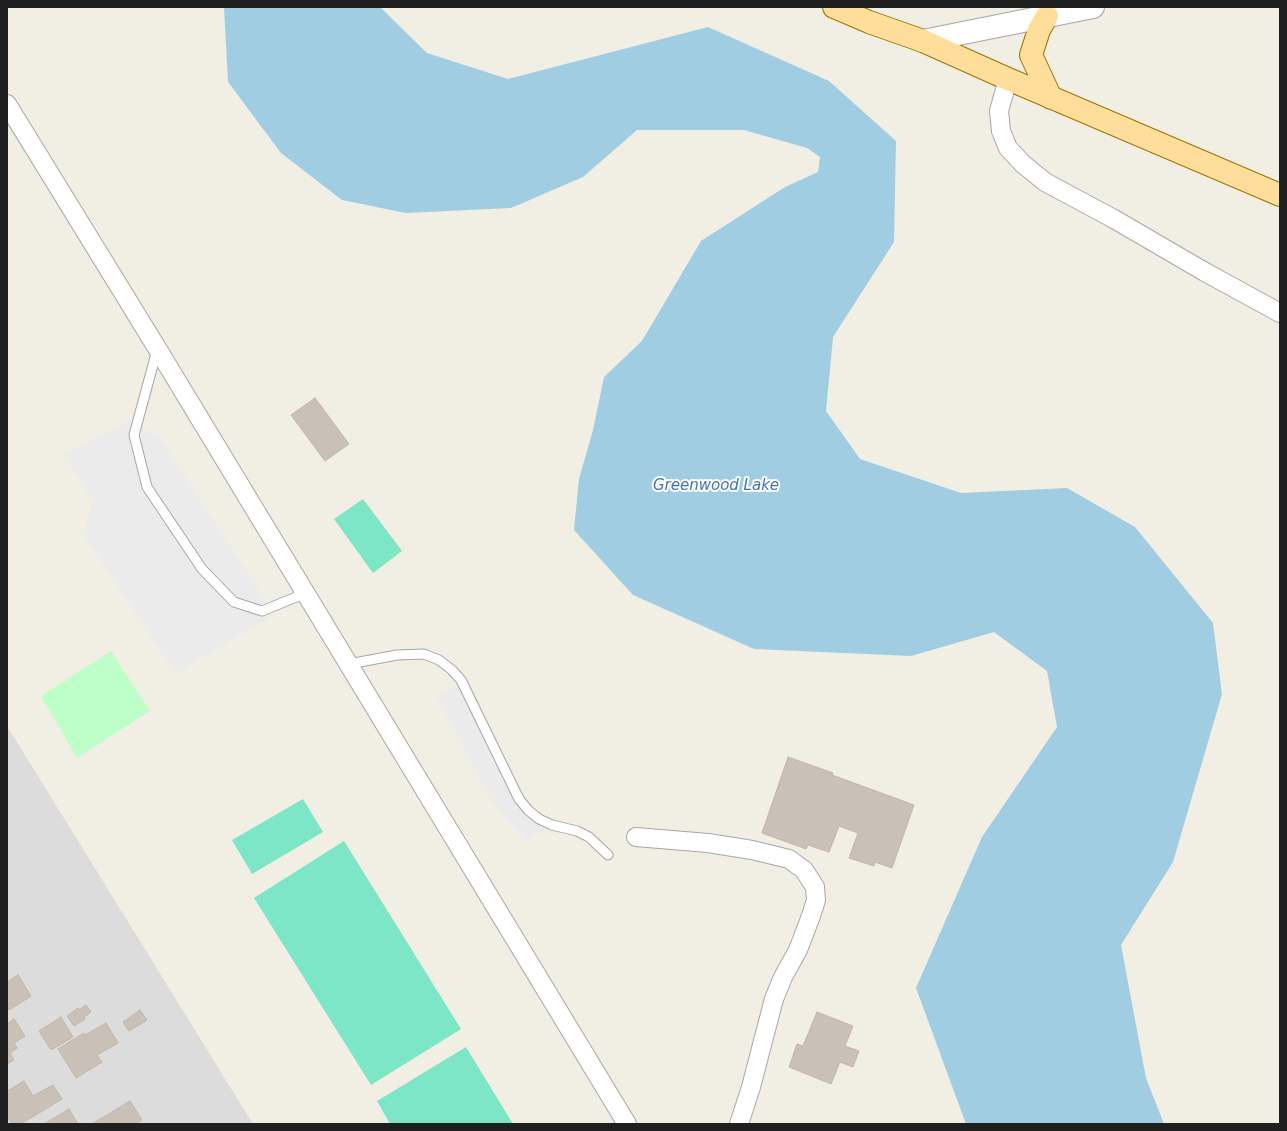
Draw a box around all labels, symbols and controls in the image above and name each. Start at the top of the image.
water label: Greenwood Lake [653,477,779,495]

